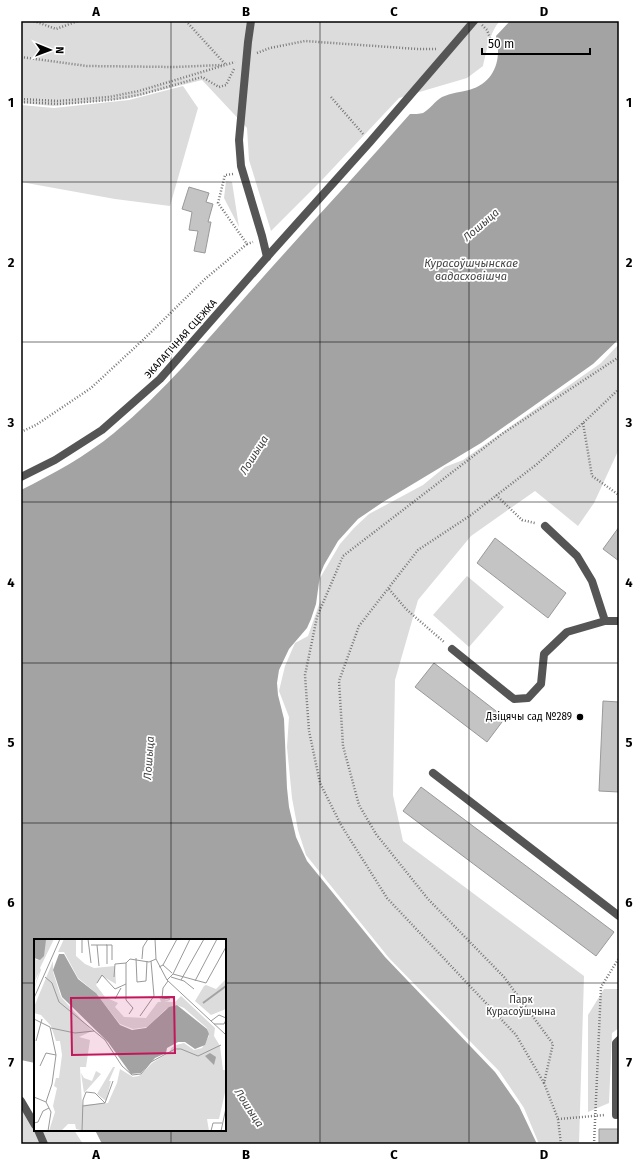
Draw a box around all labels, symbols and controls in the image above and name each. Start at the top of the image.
text: A [91,4,100,19]
text: B [242,4,250,19]
text: C [390,4,398,19]
text: D [540,4,549,19]
north arrow [30,30,70,70]
scale bar [482,30,590,56]
text: 50 m [488,37,514,51]
text: N [53,46,66,54]
text: 1 [8,95,14,110]
text: 1 [626,95,632,110]
water label: Лошыца [460,206,502,245]
text: 2 [8,255,15,270]
text: 2 [626,255,633,270]
water label: Курасоўшчынскае вадасховішча [424,257,518,283]
street label: ЭКАЛАГІЧНАЯ СЦЕЖКА [142,297,220,381]
text: 3 [7,415,15,430]
text: 3 [625,415,633,430]
water label: Лошыца [236,433,271,478]
text: 4 [7,575,15,590]
text: 4 [625,575,633,590]
place label: Дзіцячы сад №289 [485,710,572,723]
marker: Дзіцячы сад №289 [575,712,585,722]
text: 5 [8,735,15,750]
text: 5 [626,735,633,750]
water label: Лошыца [141,736,157,781]
text: 6 [7,895,15,910]
text: 6 [625,895,633,910]
inset map [34,939,226,1131]
park label: Парк Курасоўшчына [486,994,556,1018]
text: 7 [8,1055,14,1070]
text: 7 [626,1055,632,1070]
water label: Лошыца [231,1085,266,1130]
text: A [91,1147,100,1162]
text: B [242,1147,250,1162]
text: C [390,1147,398,1162]
text: D [540,1147,549,1162]

